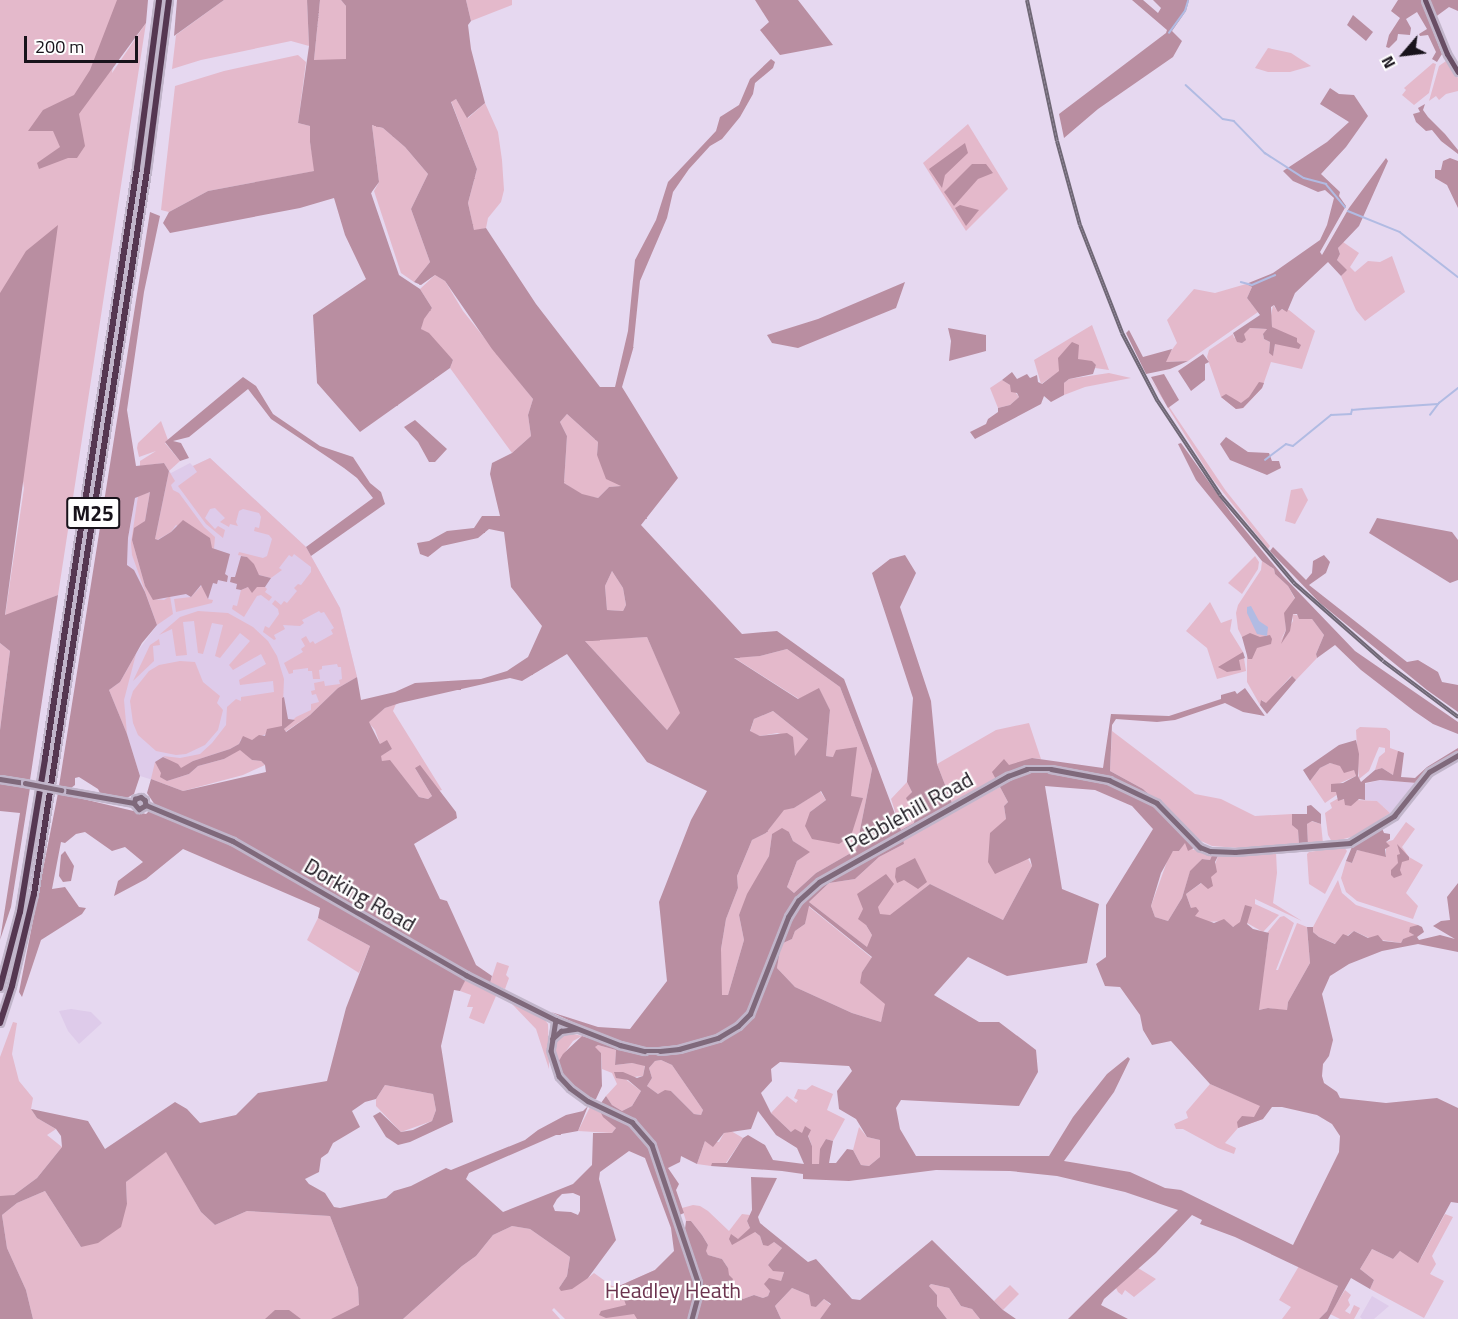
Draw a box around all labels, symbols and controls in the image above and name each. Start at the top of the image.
scale bar [27,24,141,62]
north arrow [1374,24,1434,84]
text: 200 m [35,33,84,60]
text: N [1375,52,1401,73]
road number: M25 [66,495,120,531]
street label: Pebblehill Road [840,766,978,858]
street label: Dorking Road [300,852,420,938]
park label: Headley Heath [605,1278,741,1304]

